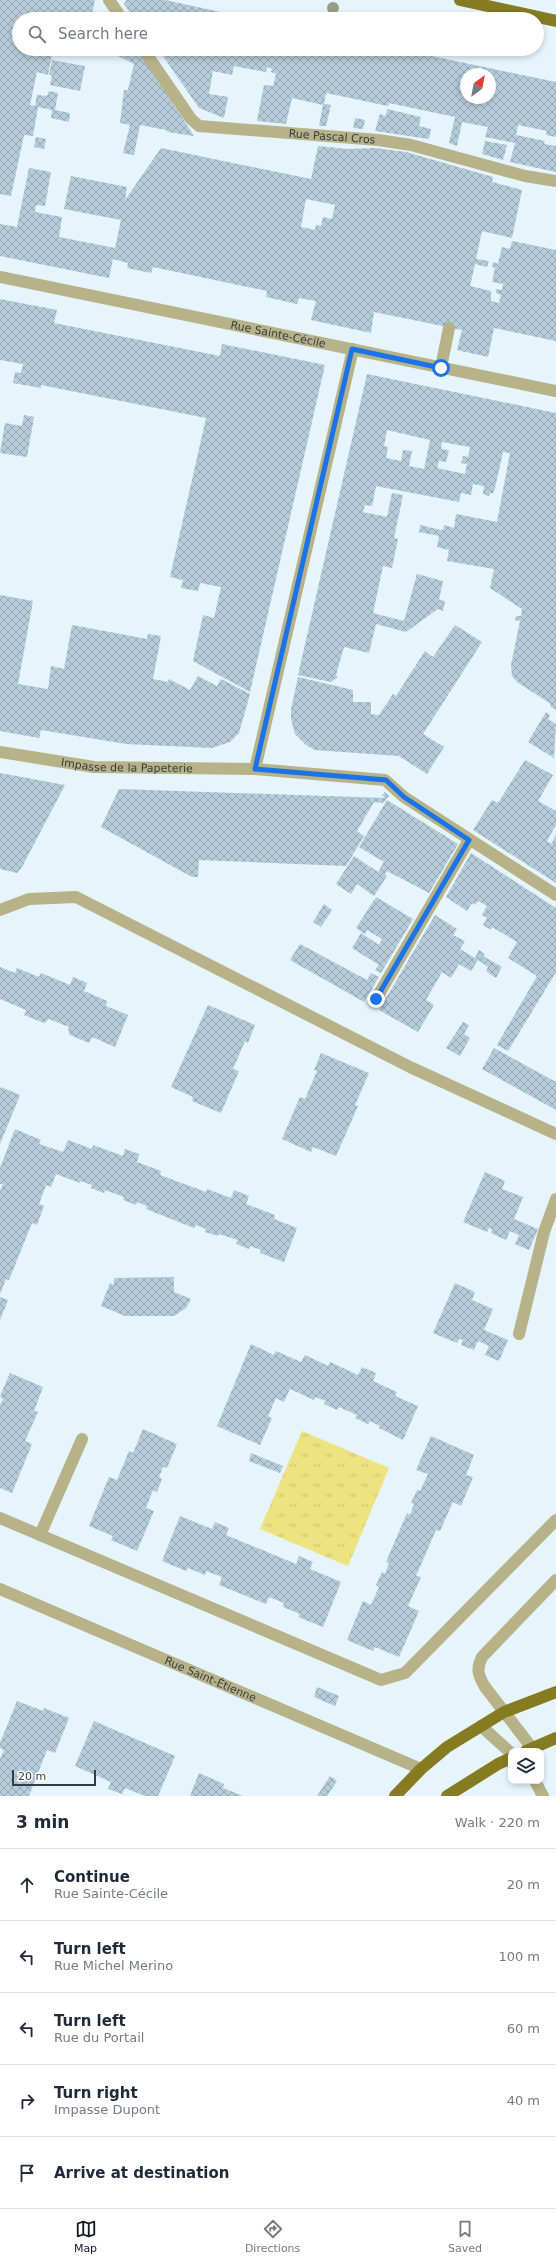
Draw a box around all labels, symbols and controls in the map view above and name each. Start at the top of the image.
search box [12,12,544,56]
icon: search [26,23,48,45]
text: Search here [58,25,148,43]
north arrow [460,68,496,104]
street label: Rue Pascal Cros [288,127,376,147]
street label: Rue Sainte-Cécile [229,318,327,351]
route start [432,359,450,377]
street label: Impasse de la Papeterie [60,756,193,775]
route end [367,990,385,1008]
street label: Rue Saint-Étienne [163,1654,258,1705]
map controls [508,1748,544,1784]
button: layers [508,1748,544,1784]
scale bar [12,1768,96,1787]
text: 20 m [18,1770,46,1783]
text: 3 min [16,1812,69,1832]
text: Walk · 220 m [455,1815,540,1830]
text: Continue [54,1868,130,1886]
icon: ahead [16,1874,38,1896]
text: 20 m [507,1877,540,1892]
text: Rue Sainte-Cécile [54,1886,168,1901]
text: Turn left [54,1940,126,1958]
icon: left [16,1946,38,1968]
text: 100 m [498,1949,540,1964]
text: Rue Michel Merino [54,1958,173,1973]
text: Turn left [54,2012,126,2030]
icon: left [16,2018,38,2040]
text: 60 m [507,2021,540,2036]
text: Rue du Portail [54,2030,144,2045]
text: Turn right [54,2084,138,2102]
icon: right [16,2090,38,2112]
text: 40 m [507,2093,540,2108]
text: Impasse Dupont [54,2102,160,2117]
icon: arrive [16,2162,38,2184]
text: Arrive at destination [54,2164,229,2182]
tab: Map [74,2218,97,2255]
tab: Directions [245,2218,300,2255]
tab: Saved [448,2218,482,2255]

